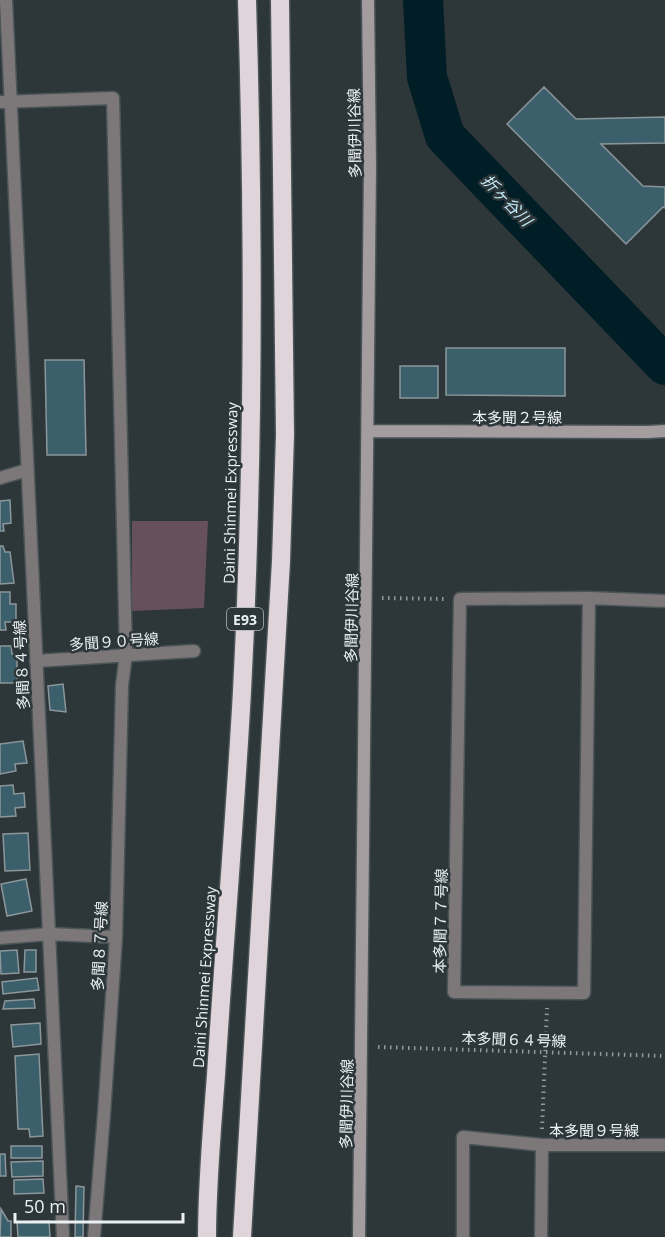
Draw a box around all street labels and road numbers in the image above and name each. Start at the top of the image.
street label: 多聞伊川谷線 [343,88,365,178]
street label: Daini Shinmei Expressway [218,401,242,584]
street label: 本多聞２号線 [472,407,562,427]
street label: 多聞伊川谷線 [340,573,362,663]
road number: E93 [227,608,263,630]
street label: 多聞８４号線 [9,620,33,710]
street label: 多聞９０号線 [68,628,160,654]
street label: 本多聞７７号線 [429,868,451,974]
street label: Daini Shinmei Expressway [188,885,220,1068]
street label: 多聞８７号線 [87,901,111,991]
street label: 本多聞６４号線 [461,1027,567,1051]
street label: 多聞伊川谷線 [335,1059,357,1149]
street label: 本多聞９号線 [549,1120,639,1140]

